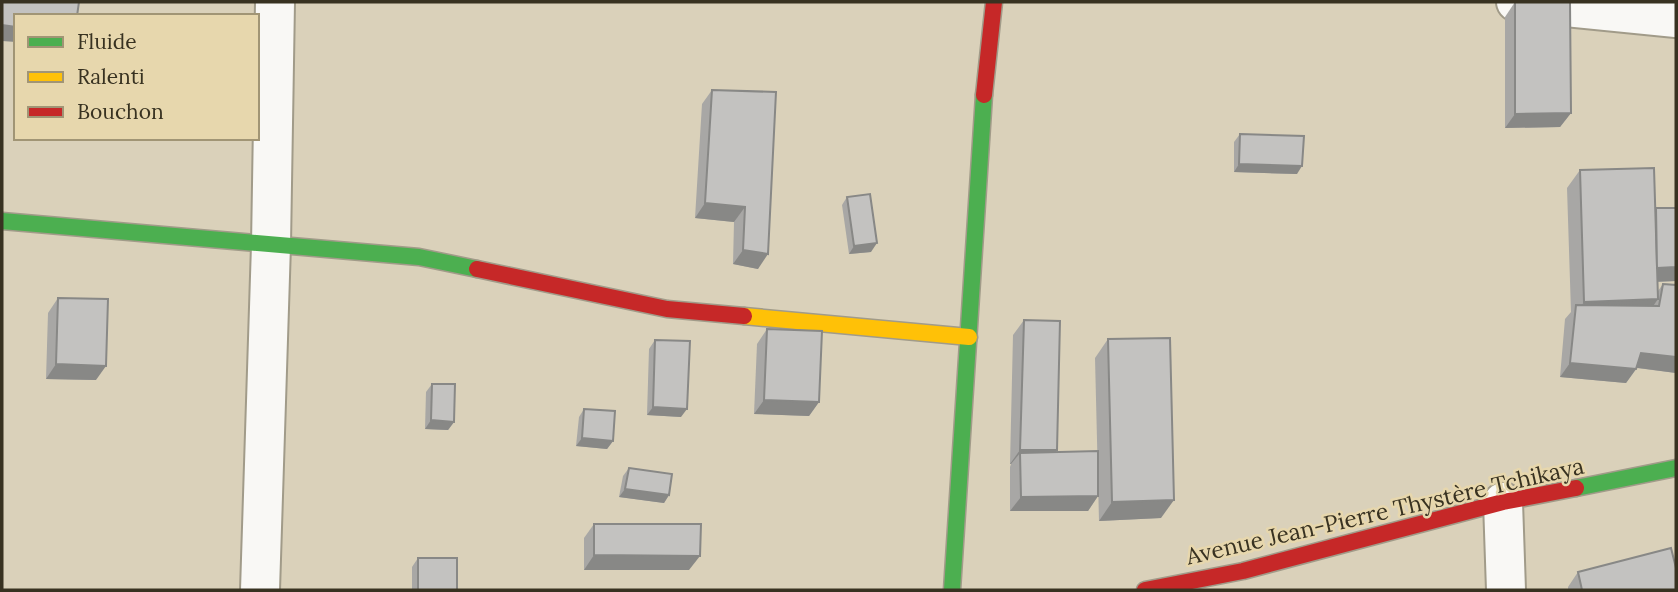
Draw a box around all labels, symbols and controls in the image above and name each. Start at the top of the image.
legend [14,14,259,140]
text: Fluide [77,28,137,55]
text: Ralenti [77,63,145,90]
text: Bouchon [77,98,164,125]
street label: Avenue Jean-Pierre Thystère Tchikaya [1182,451,1587,571]

